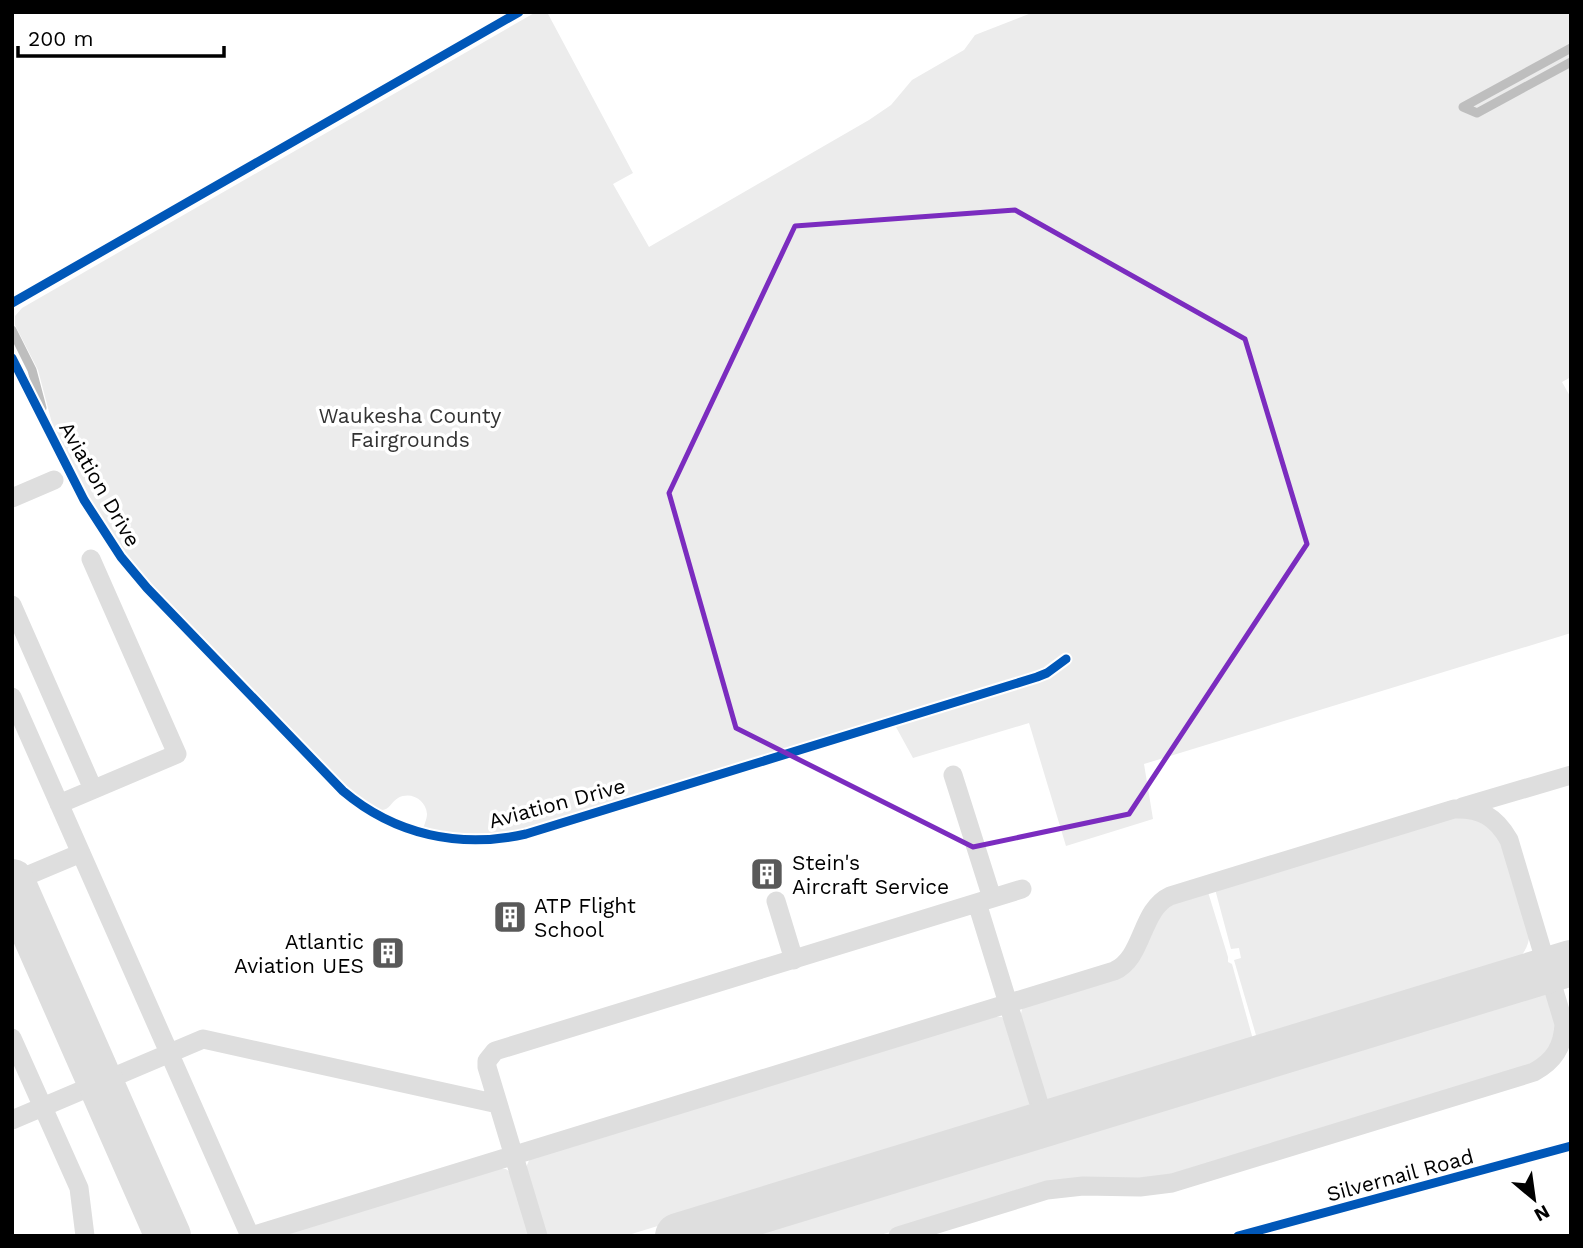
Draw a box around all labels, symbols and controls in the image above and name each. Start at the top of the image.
scale bar [18,14,224,58]
text: 200 m [28,26,94,51]
park label: Waukesha County Fairgrounds [319,403,502,452]
street label: Aviation Drive [54,417,146,551]
street label: Aviation Drive [486,773,628,833]
place label: Stein's Aircraft Service [792,850,949,899]
building icon: Stein's Aircraft Service [748,855,786,893]
place label: ATP Flight School [534,893,636,942]
building icon: ATP Flight School [491,898,529,936]
place label: Atlantic Aviation UES [234,929,364,978]
building icon: Atlantic Aviation UES [369,934,407,972]
street label: Silvernail Road [1324,1143,1476,1207]
north arrow [1499,1164,1569,1234]
text: N [1530,1200,1554,1227]

